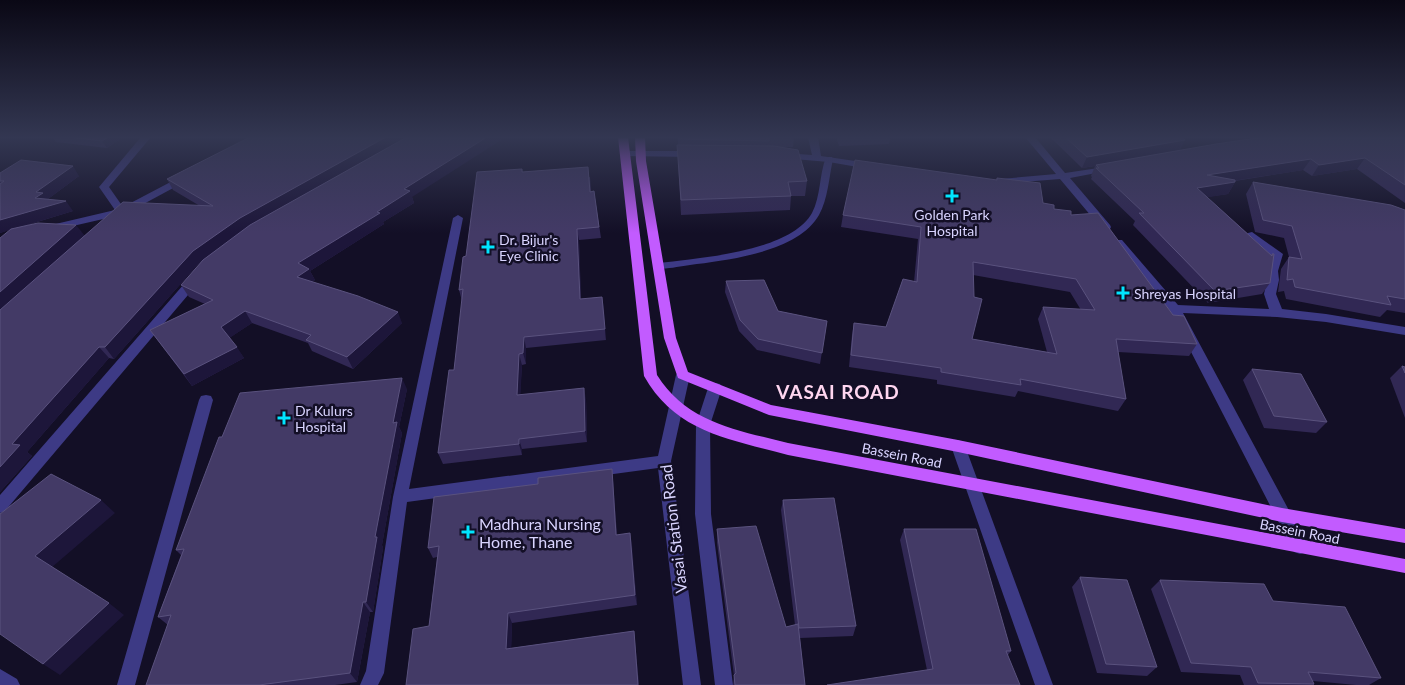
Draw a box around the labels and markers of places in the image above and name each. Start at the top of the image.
marker: Golden Park Hospital [945,189,959,203]
place label: Golden Park Hospital [914,206,991,239]
place label: Dr. Bijur's Eye Clinic [499,231,559,264]
marker: Dr. Bijur's Eye Clinic [481,240,495,254]
place label: Shreyas Hospital [1134,285,1236,302]
marker: Shreyas Hospital [1116,286,1130,300]
place label: Dr Kulurs Hospital [295,402,353,435]
marker: Dr Kulurs Hospital [277,411,291,425]
place label: Madhura Nursing Home, Thane [479,514,601,551]
marker: Madhura Nursing Home, Thane [461,525,475,539]

